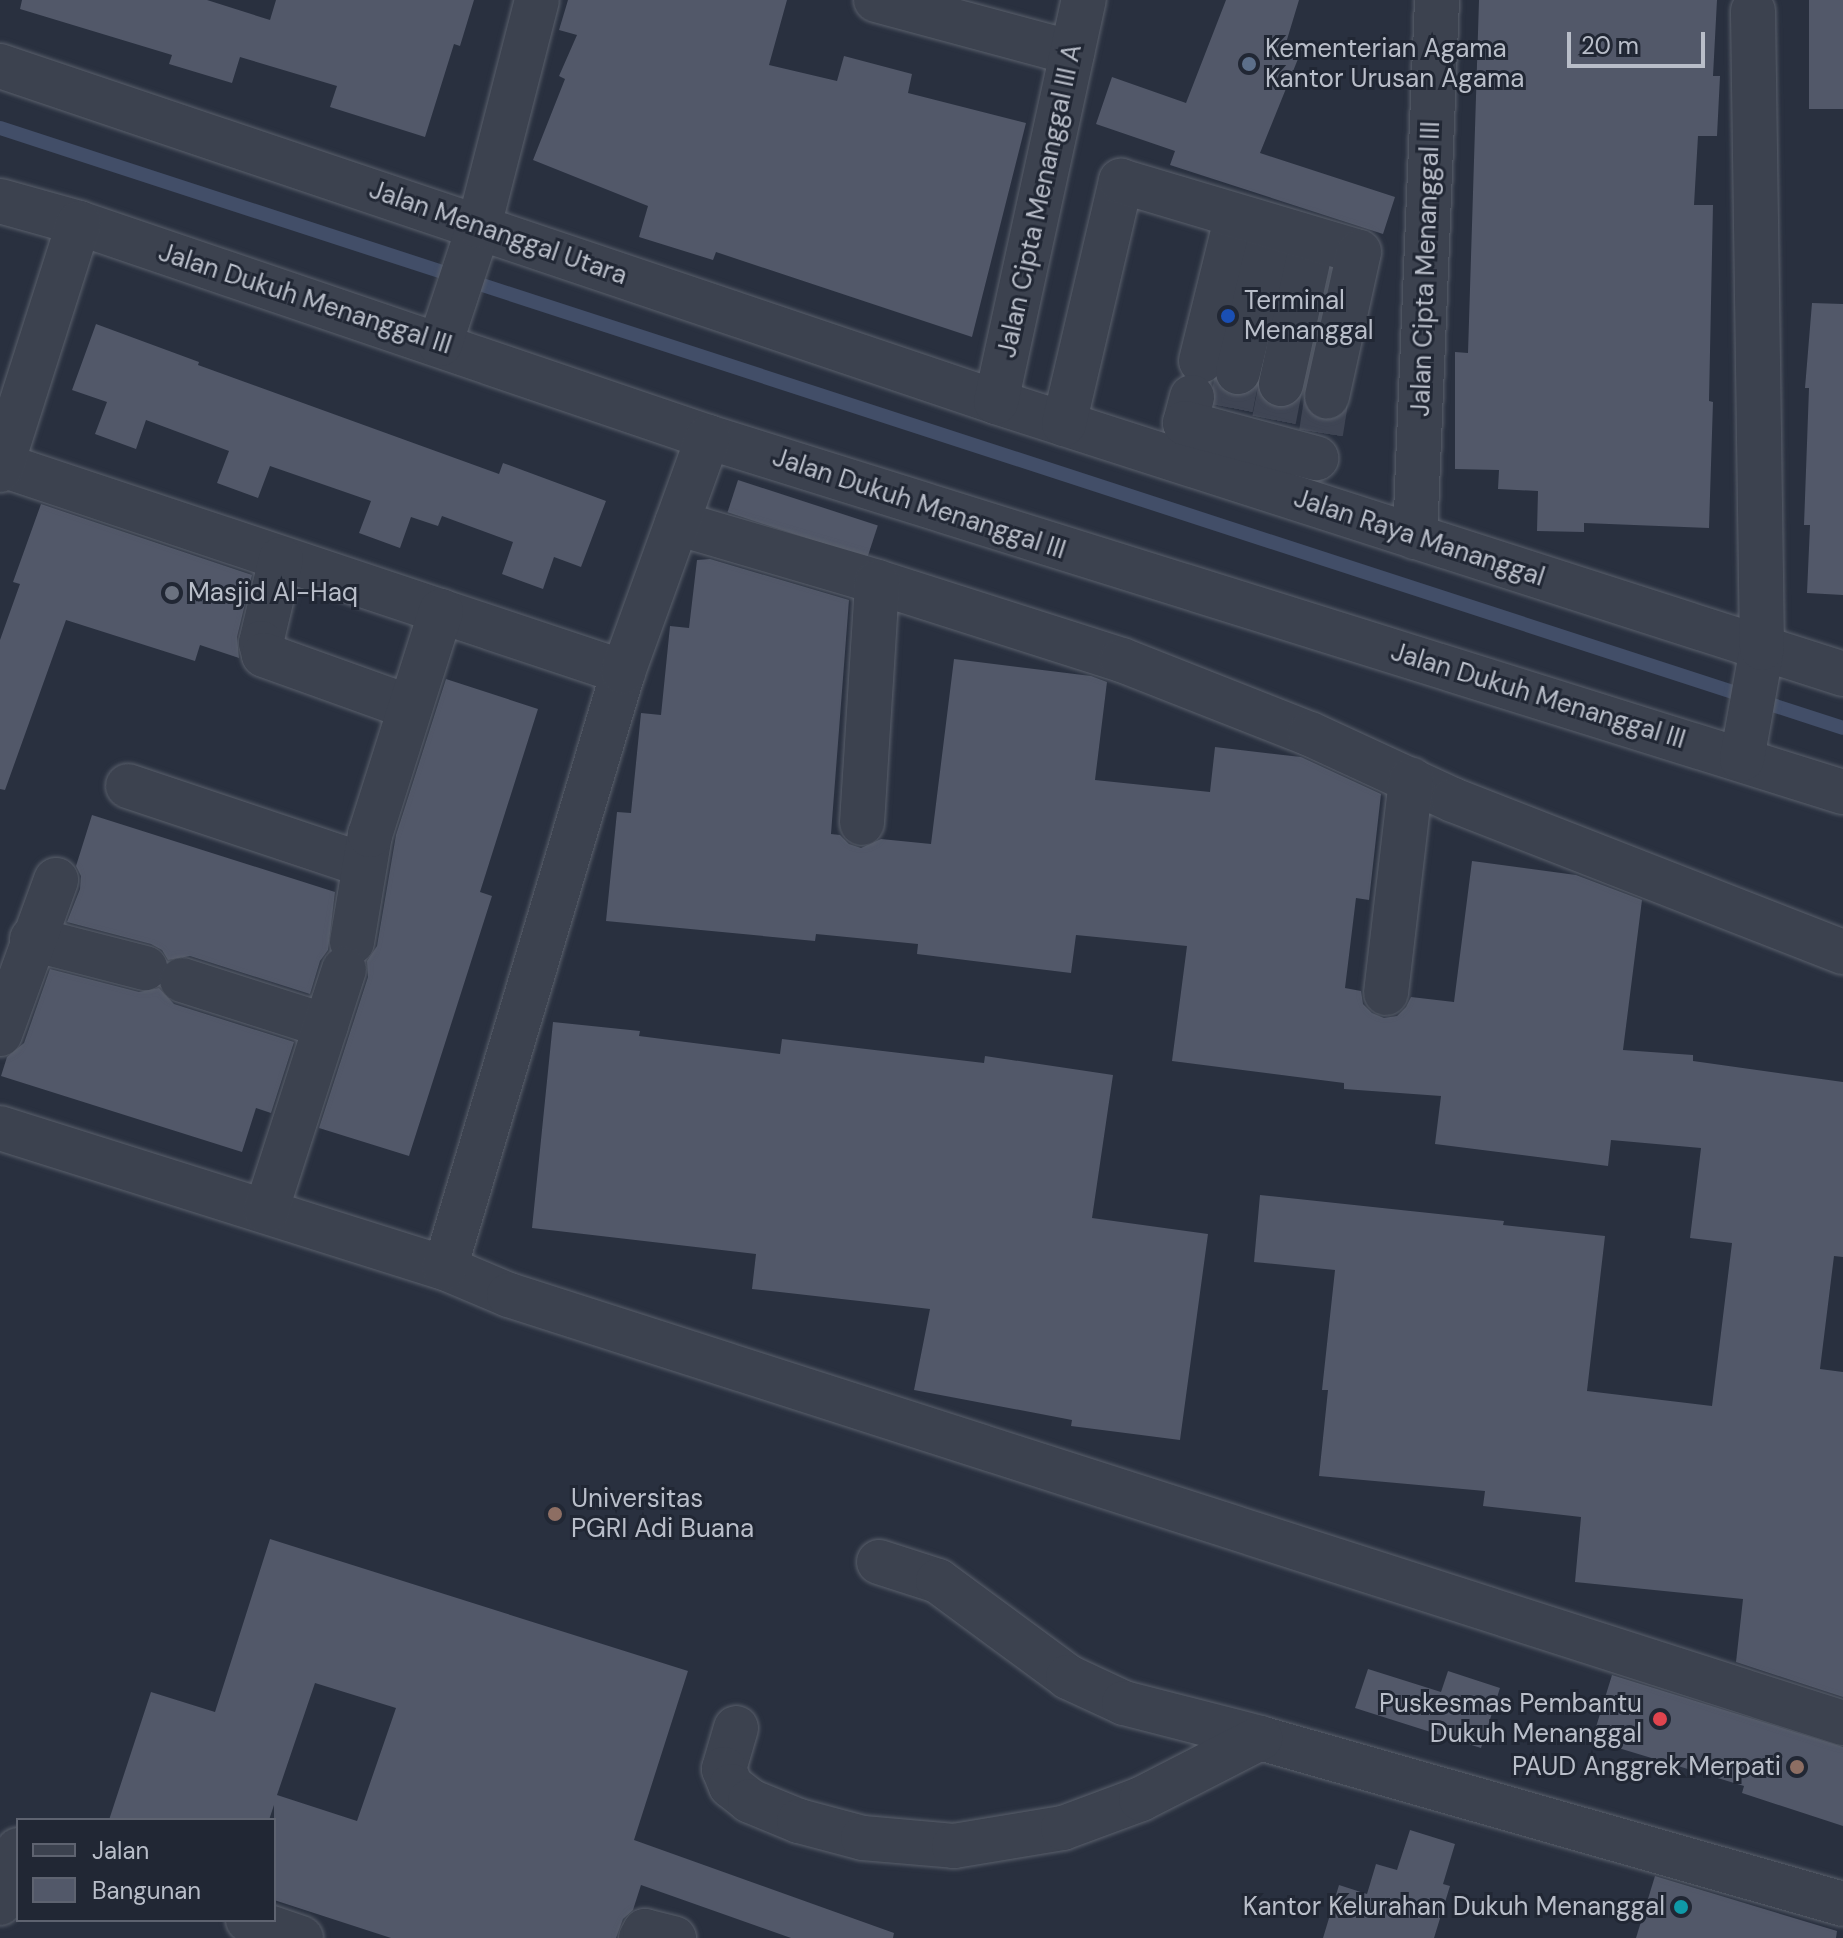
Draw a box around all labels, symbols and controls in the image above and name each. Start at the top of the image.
scale bar [1571,16,1709,66]
text: 20 m [1581,30,1639,61]
place label: Kementerian Agama Kantor Urusan Agama [1265,33,1524,94]
street label: Jalan Cipta Menanggal III A [991,41,1089,361]
marker: Kementerian Agama Kantor Urusan Agama [1240,55,1258,73]
street label: Jalan Cipta Menanggal III [1405,121,1447,417]
street label: Jalan Menanggal Utara [365,174,631,292]
street label: Jalan Dukuh Menanggal III [154,237,456,361]
place label: Terminal Menanggal [1244,285,1374,346]
marker: Terminal Menanggal [1219,307,1237,325]
street label: Jalan Dukuh Menanggal III [768,442,1070,566]
street label: Jalan Raya Mananggal [1290,483,1548,593]
place label: Masjid Al-Haq [188,577,358,609]
marker: Masjid Al-Haq [163,584,181,602]
street label: Jalan Dukuh Menanggal III [1387,636,1689,756]
place label: Universitas PGRI Adi Buana [571,1483,754,1544]
marker: Universitas PGRI Adi Buana [546,1505,564,1523]
place label: Puskesmas Pembantu Dukuh Menanggal [1379,1688,1642,1750]
marker: Puskesmas Pembantu Dukuh Menanggal [1649,1708,1671,1730]
place label: PAUD Anggrek Merpati [1512,1751,1781,1783]
marker: PAUD Anggrek Merpati [1788,1758,1806,1776]
legend [16,1818,276,1922]
text: Jalan [92,1835,149,1866]
text: Bangunan [92,1875,201,1906]
place label: Kantor Kelurahan Dukuh Menanggal [1243,1891,1665,1923]
marker: Kantor Kelurahan Dukuh Menanggal [1672,1898,1690,1916]

